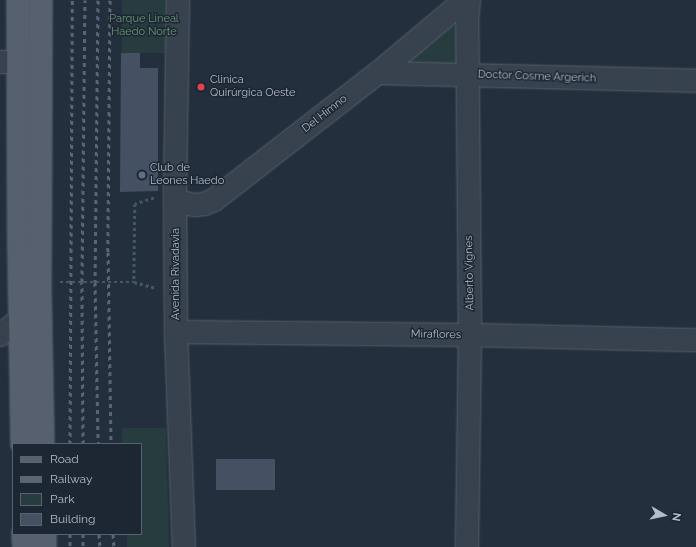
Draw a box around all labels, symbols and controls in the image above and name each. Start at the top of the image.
park label: Parque Lineal Haedo Norte [109,13,179,39]
street label: Doctor Cosme Argerich [477,68,597,86]
place label: Clinica Quirúrgica Oeste [210,74,295,100]
marker: Clinica Quirúrgica Oeste [195,81,207,93]
street label: Del Himno [300,92,350,136]
place label: Club de Leones Haedo [150,162,224,188]
marker: Club de Leones Haedo [137,170,147,180]
street label: Avenida Rivadavia [169,228,183,320]
street label: Alberto Vignes [463,235,477,311]
street label: Miraflores [411,328,461,342]
legend [12,443,142,535]
text: Road [50,452,79,466]
text: Railway [50,472,92,486]
text: Park [50,492,75,506]
north arrow [644,495,684,535]
text: Building [50,512,96,526]
text: N [669,512,683,522]

